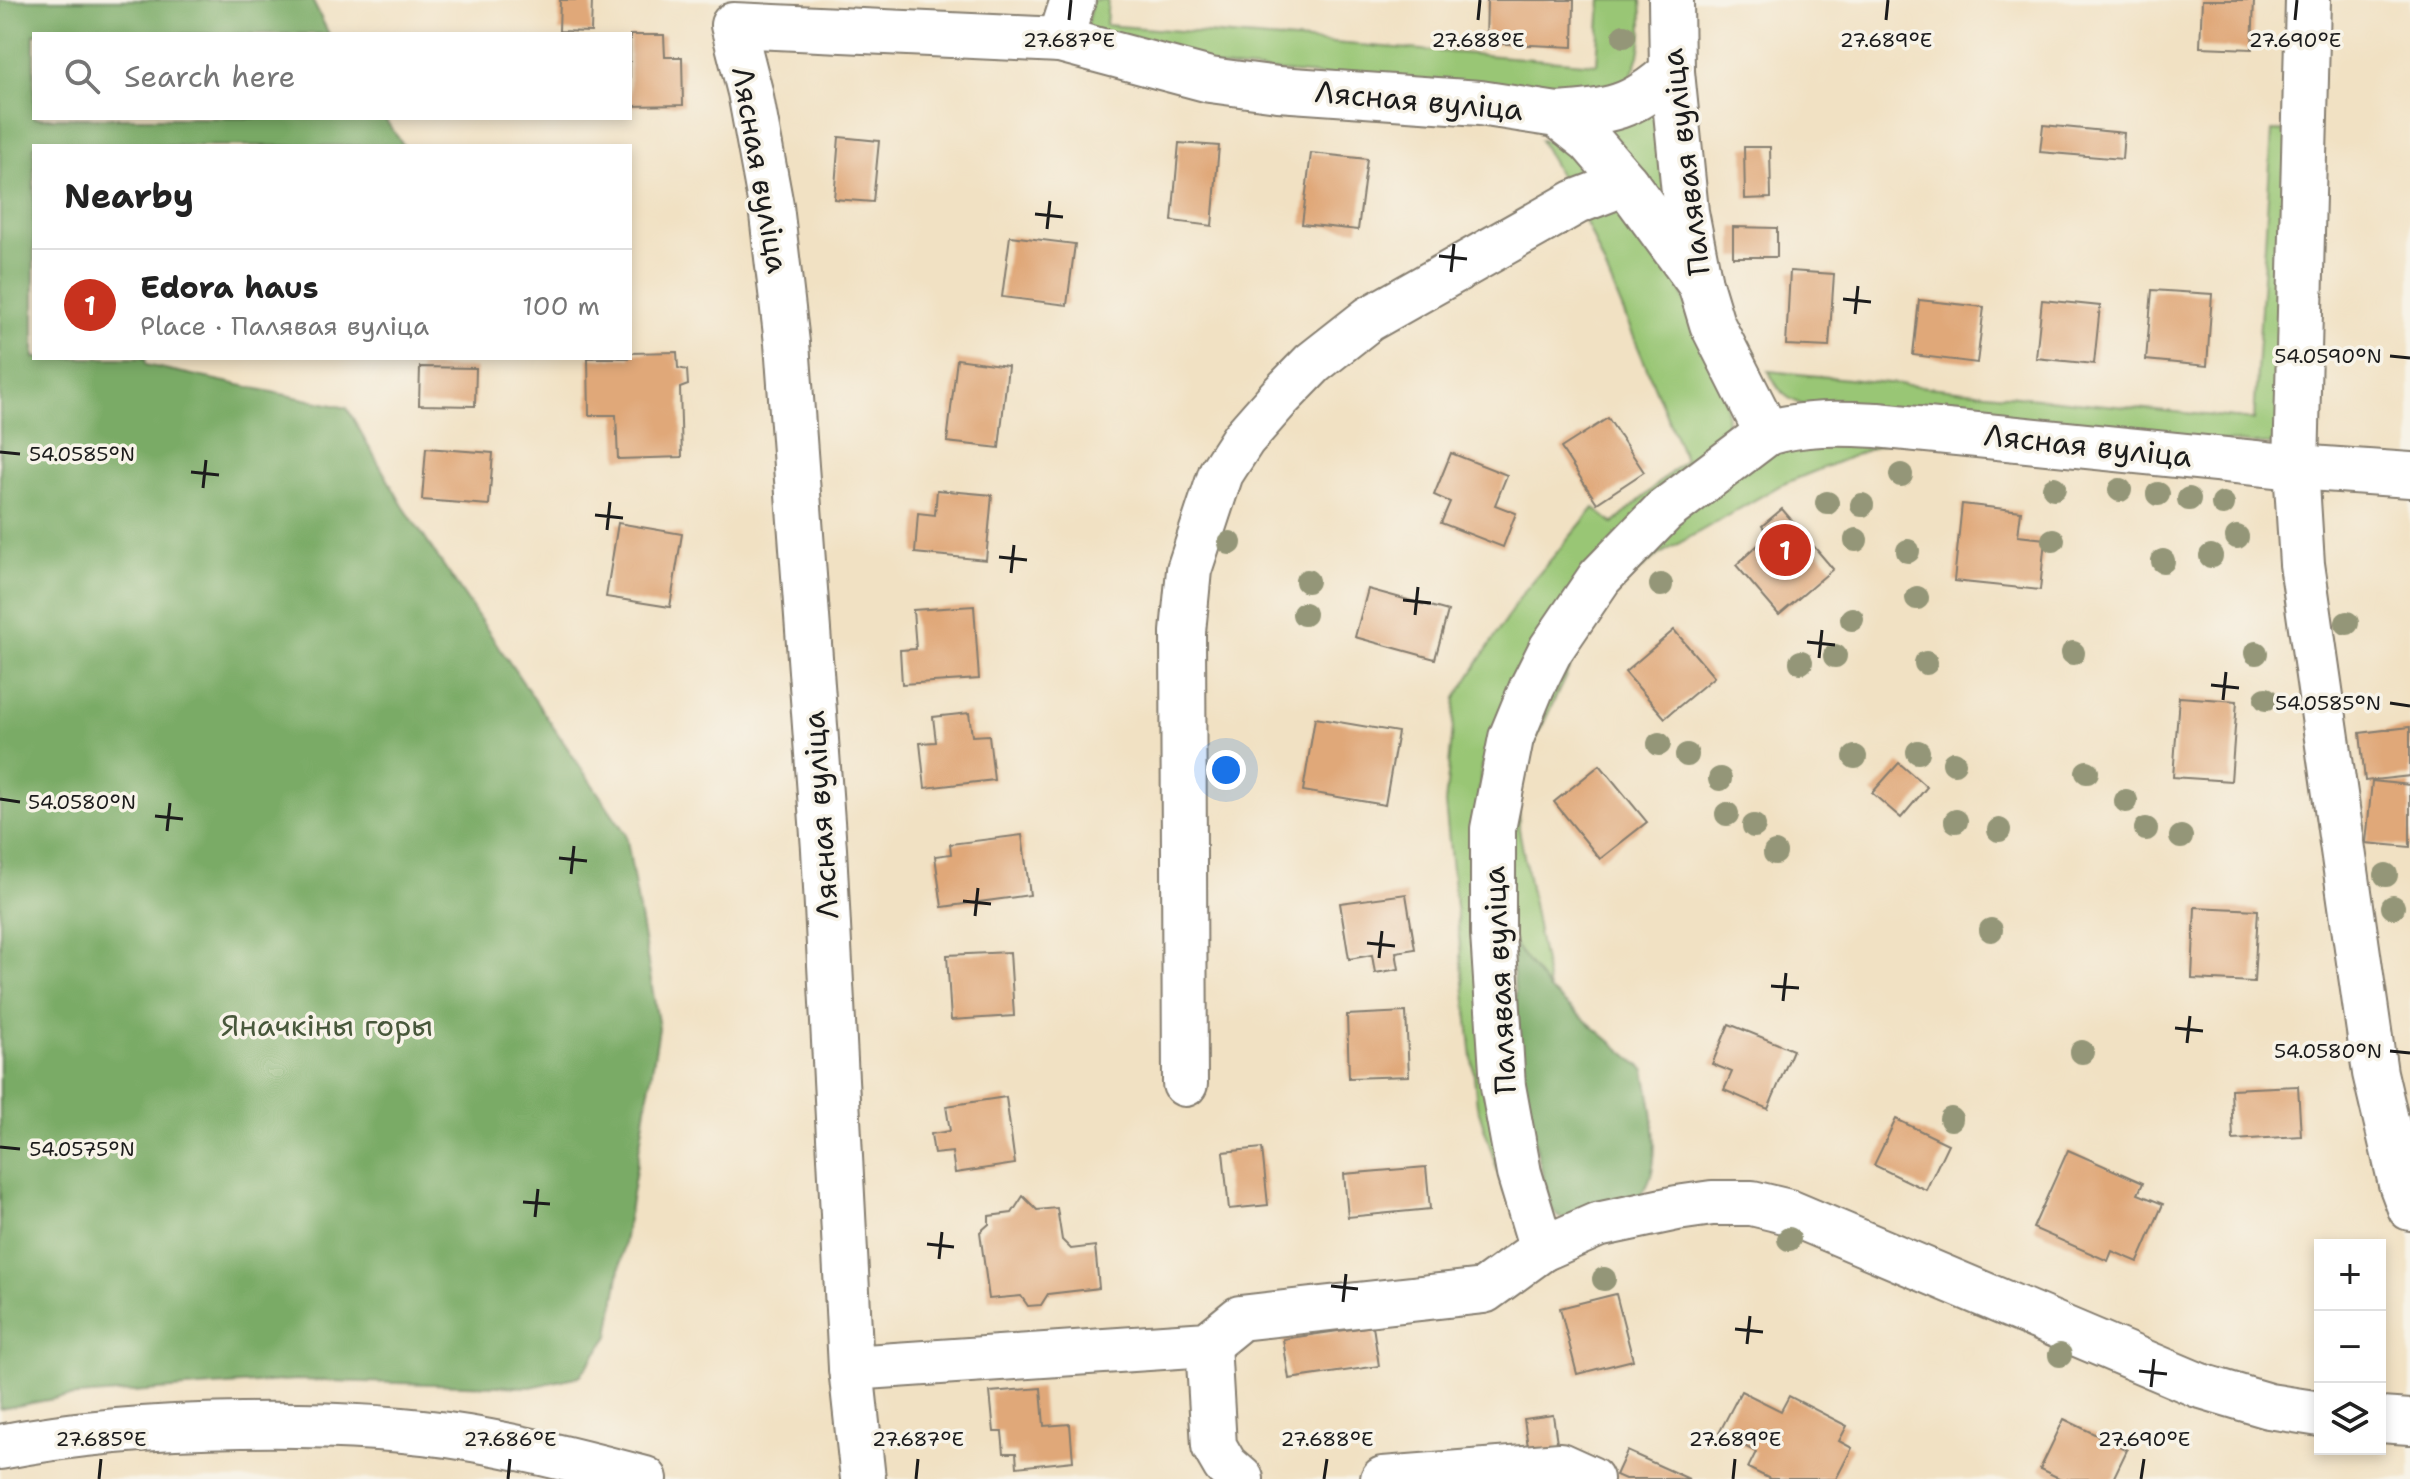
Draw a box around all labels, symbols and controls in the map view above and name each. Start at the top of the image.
text: 27.687°E [1023,27,1115,53]
text: 27.688°E [1431,27,1525,53]
text: 27.689°E [1840,27,1932,53]
text: 27.690°E [2249,27,2341,53]
search box [32,32,632,120]
street label: Палявая вуліца [1651,46,1720,278]
icon: search [60,54,104,98]
text: Search here [124,56,295,97]
street label: Лясная вуліца [722,63,799,277]
street label: Лясная вуліца [1313,71,1525,130]
text: Nearby [64,173,194,219]
text: Edora haus [140,267,319,308]
text: 1 [84,288,96,323]
text: 100 m [522,288,600,323]
text: Place · Палявая вуліца [140,308,429,343]
text: 54.0590°N [2274,343,2382,369]
street label: Лясная вуліца [1982,414,2194,477]
text: 54.0585°N [29,441,135,467]
pin: 1 [1759,520,1811,580]
text: 54.0585°N [2275,690,2381,716]
street label: Лясная вуліца [793,709,848,921]
your location [1206,750,1246,790]
text: 54.0580°N [28,789,136,815]
street label: Палявая вуліца [1473,865,1526,1095]
park label: Яначкіны горы [221,1005,433,1046]
text: 54.0580°N [2274,1038,2382,1064]
text: 54.0575°N [29,1136,135,1162]
map controls [2314,1239,2386,1455]
button: + [2314,1239,2386,1311]
button: − [2314,1311,2386,1383]
button: layers [2314,1383,2386,1455]
text: 27.685°E [55,1426,147,1452]
text: 27.686°E [464,1426,556,1452]
text: 27.687°E [872,1426,964,1452]
text: 27.688°E [1280,1426,1374,1452]
text: 27.689°E [1689,1426,1781,1452]
text: 27.690°E [2098,1426,2190,1452]

